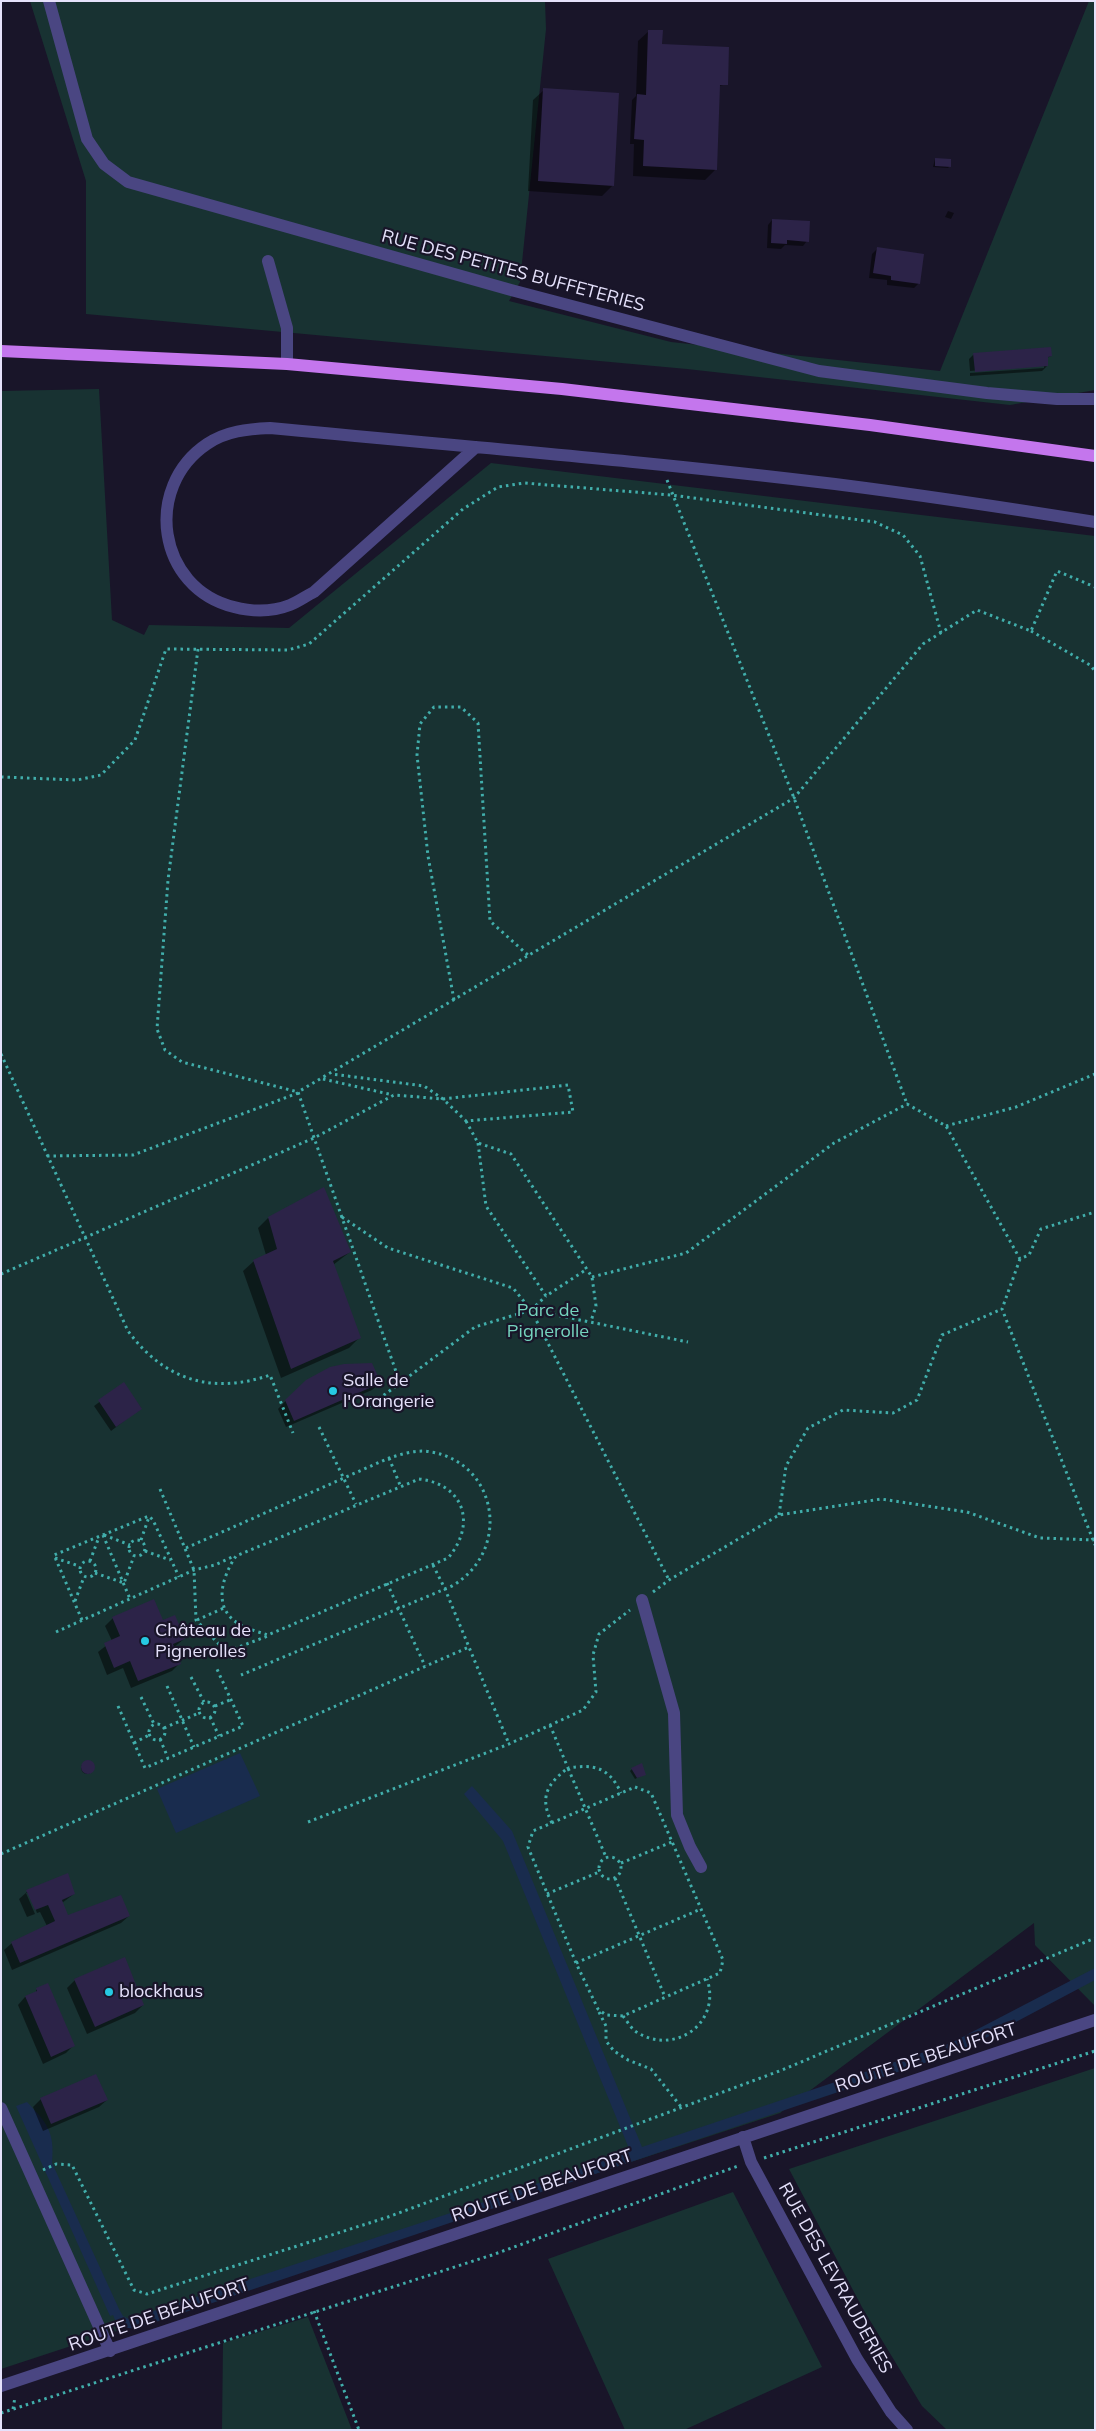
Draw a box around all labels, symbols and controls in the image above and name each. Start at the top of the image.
street label: RUE DES PETITES BUFFETERIES [379,225,647,317]
park label: Parc de Pignerolle [507,1300,589,1342]
place label: Salle de l'Orangerie [343,1370,434,1412]
marker: Salle de l'Orangerie [327,1385,339,1397]
place label: Château de Pignerolles [155,1620,251,1662]
marker: Château de Pignerolles [139,1635,151,1647]
place label: blockhaus [119,1981,203,2003]
marker: blockhaus [103,1986,115,1998]
street label: ROUTE DE BEAUFORT [832,2018,1020,2098]
street label: ROUTE DE BEAUFORT [449,2145,635,2227]
street label: RUE DES LEVRAUDERIES [773,2179,897,2377]
street label: ROUTE DE BEAUFORT [66,2274,252,2356]

